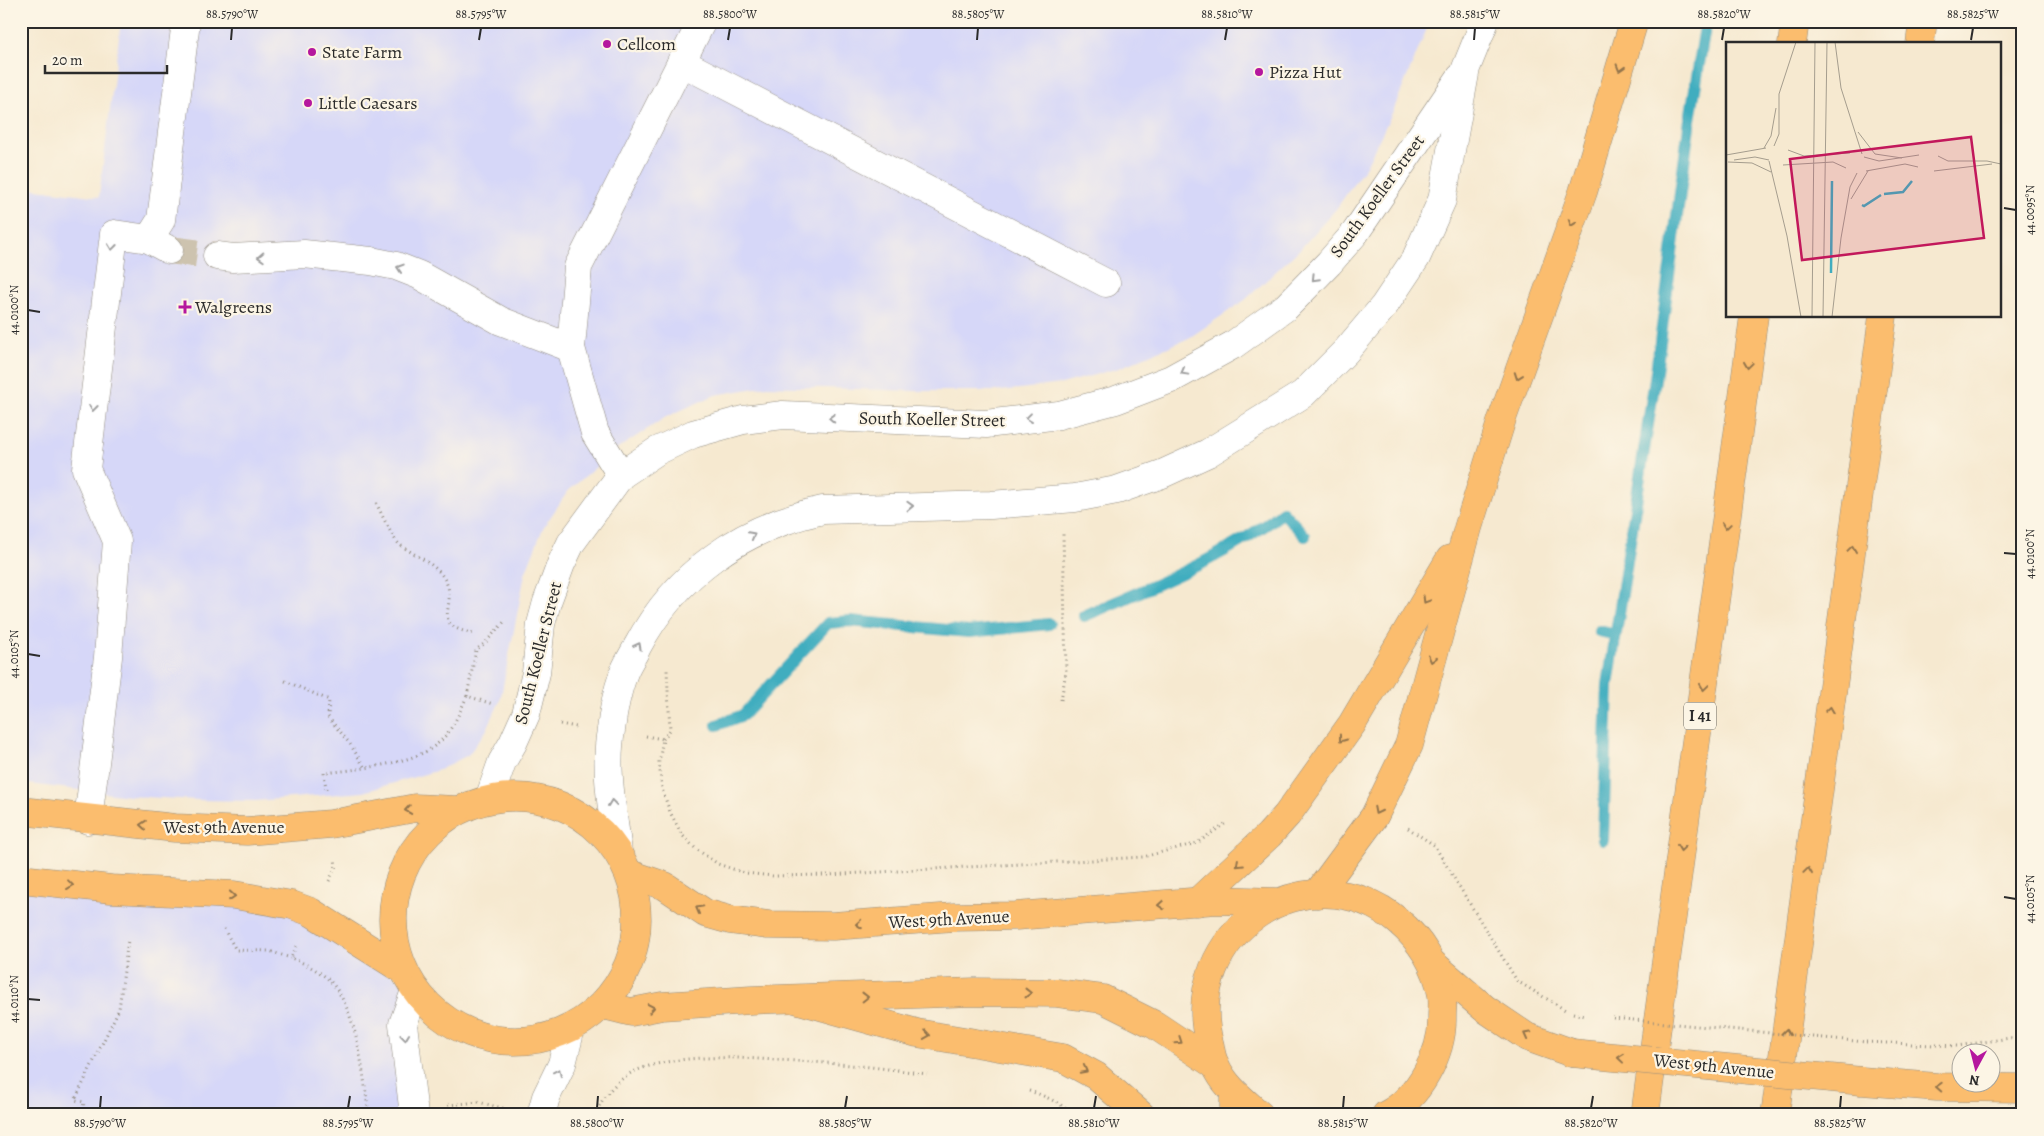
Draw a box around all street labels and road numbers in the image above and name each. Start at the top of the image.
street label: South Koeller Street [1324,130,1430,262]
street label: South Koeller Street [859,406,1005,432]
street label: South Koeller Street [509,579,567,727]
road number: I 41 [1684,702,1716,729]
street label: West 9th Avenue [162,815,285,839]
street label: West 9th Avenue [887,904,1010,934]
street label: West 9th Avenue [1652,1048,1775,1084]

